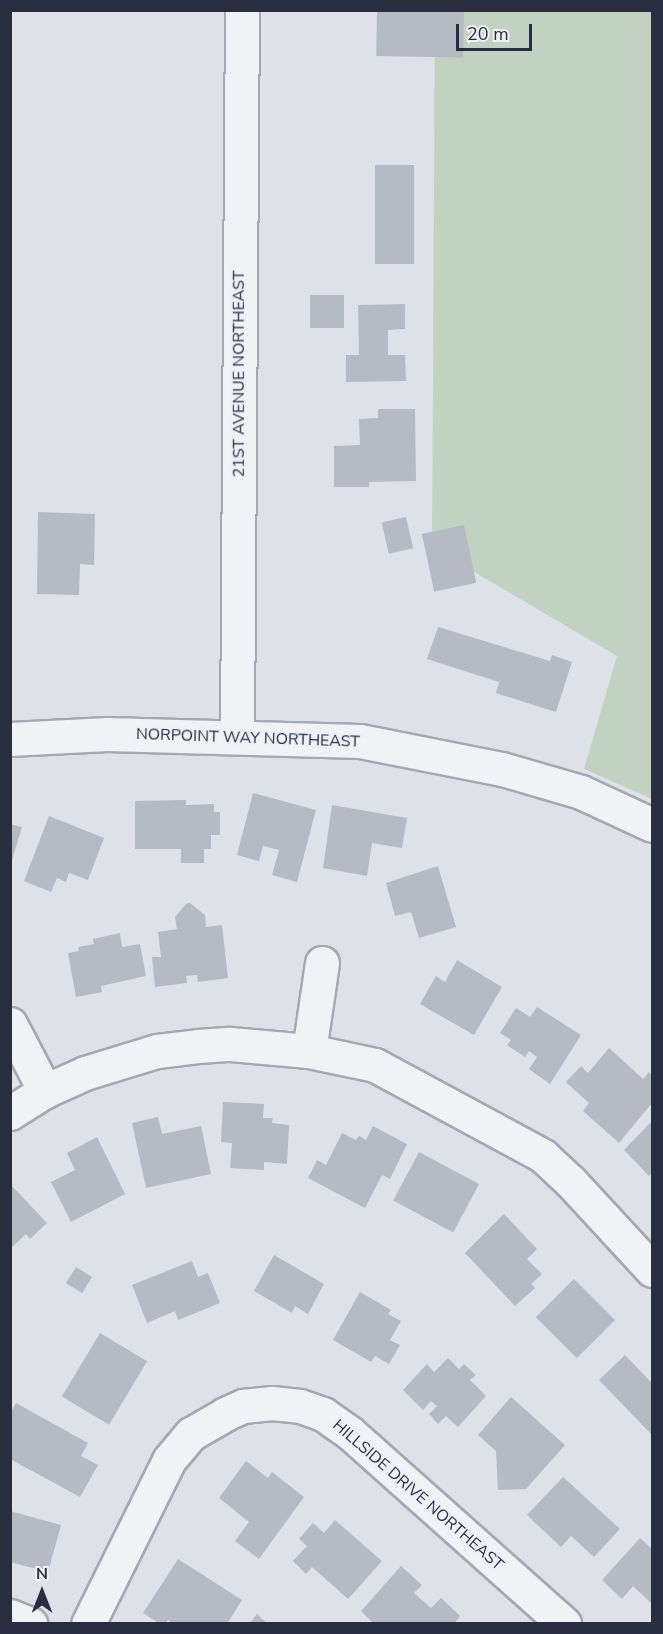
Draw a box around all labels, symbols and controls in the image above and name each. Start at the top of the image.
scale bar [459,12,536,50]
text: 20 m [467,22,509,46]
street label: 21ST AVENUE NORTHEAST [229,271,249,477]
street label: NORPOINT WAY NORTHEAST [136,724,360,752]
street label: HILLSIDE DRIVE NORTHEAST [329,1416,507,1574]
north arrow [12,1562,72,1622]
text: N [36,1563,48,1585]

